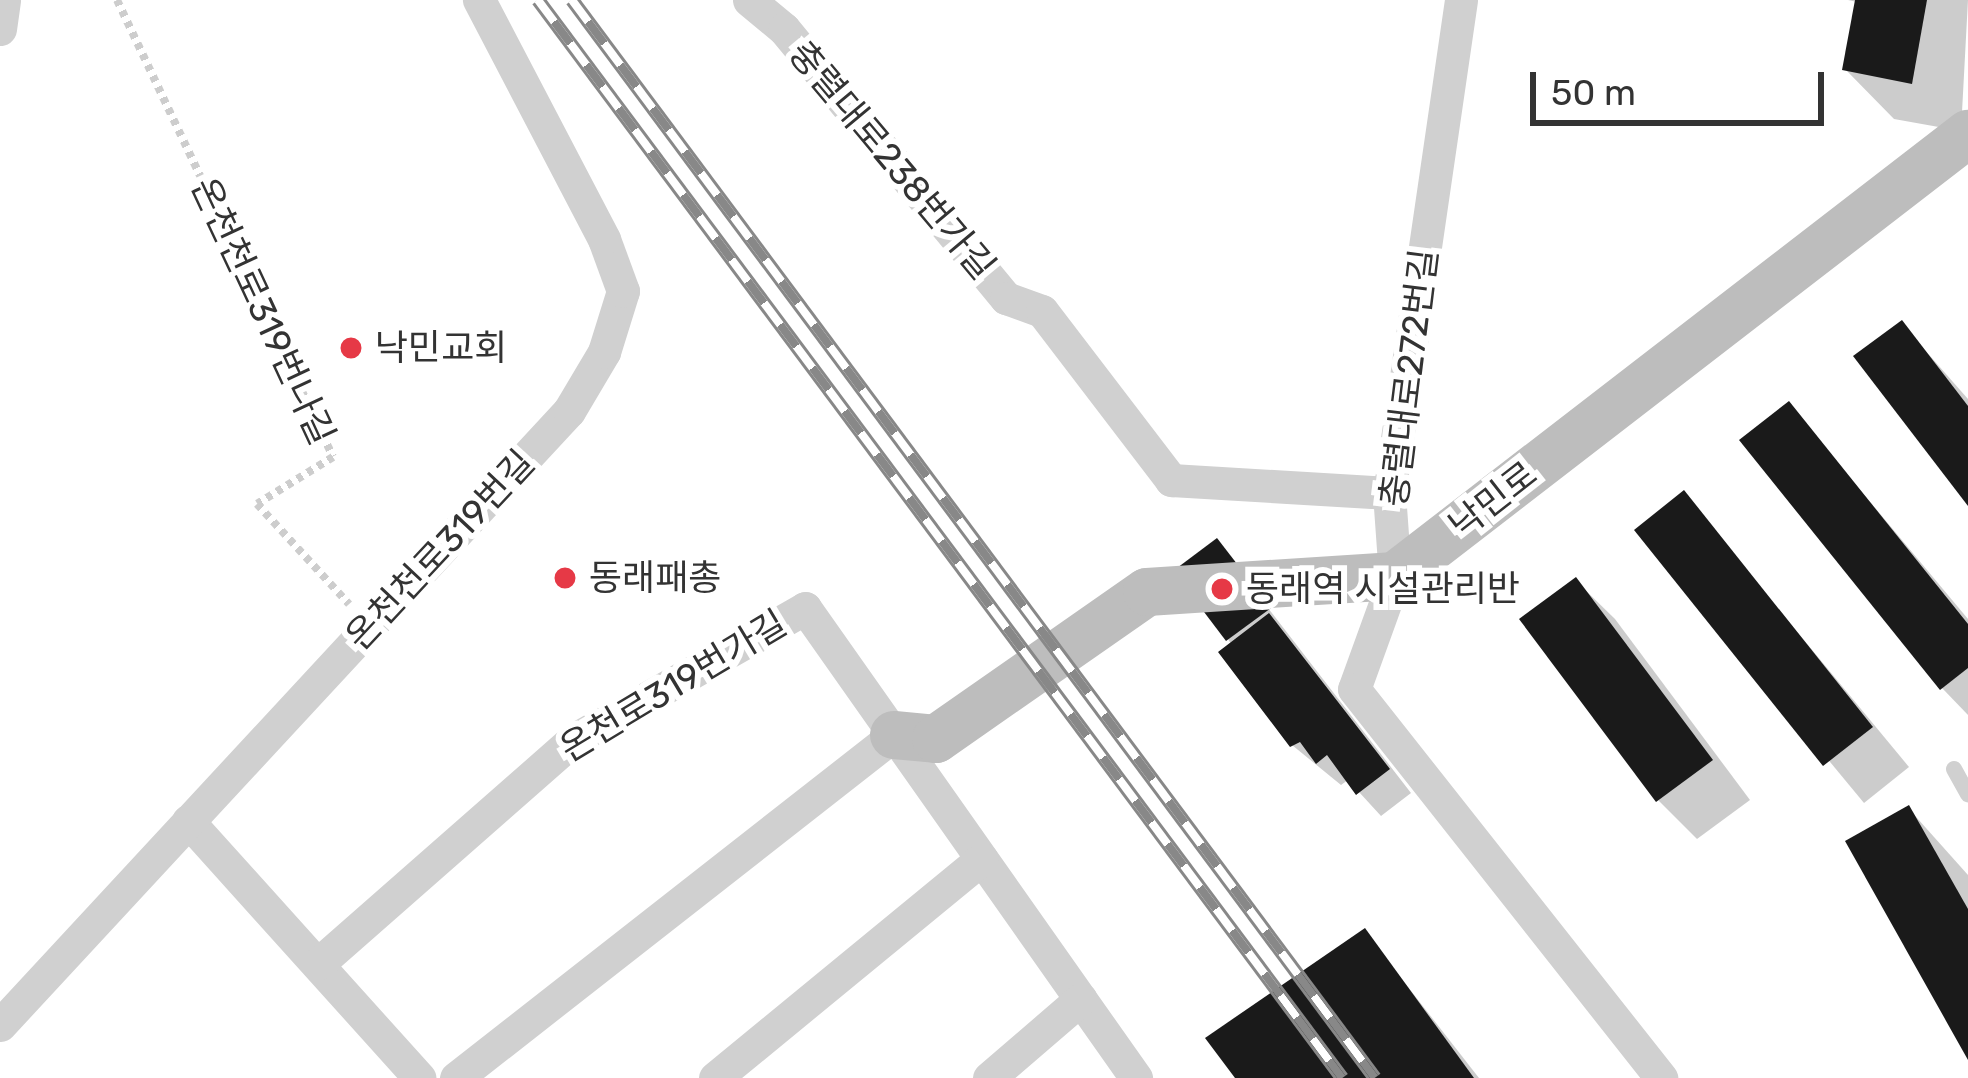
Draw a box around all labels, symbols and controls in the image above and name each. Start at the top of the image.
street label: 충렬대로238번가길 [780,32,1004,288]
scale bar [1536,48,1830,122]
text: 50 m [1551,71,1636,114]
street label: 온천천로319번나길 [182,171,344,451]
street label: 충렬대로272번길 [1372,247,1446,509]
place label: 낙민교회 [375,326,507,370]
marker: 낙민교회 [338,335,364,361]
street label: 온천천로319번길 [337,441,543,659]
street label: 낙민로 [1441,452,1545,548]
place label: 동래패총 [589,556,721,600]
marker: 동래패총 [552,565,578,591]
place label: 동래역 시설관리반 [1246,567,1520,611]
marker: 동래역 시설관리반 [1209,576,1235,602]
street label: 온천로319번가길 [552,601,794,771]

